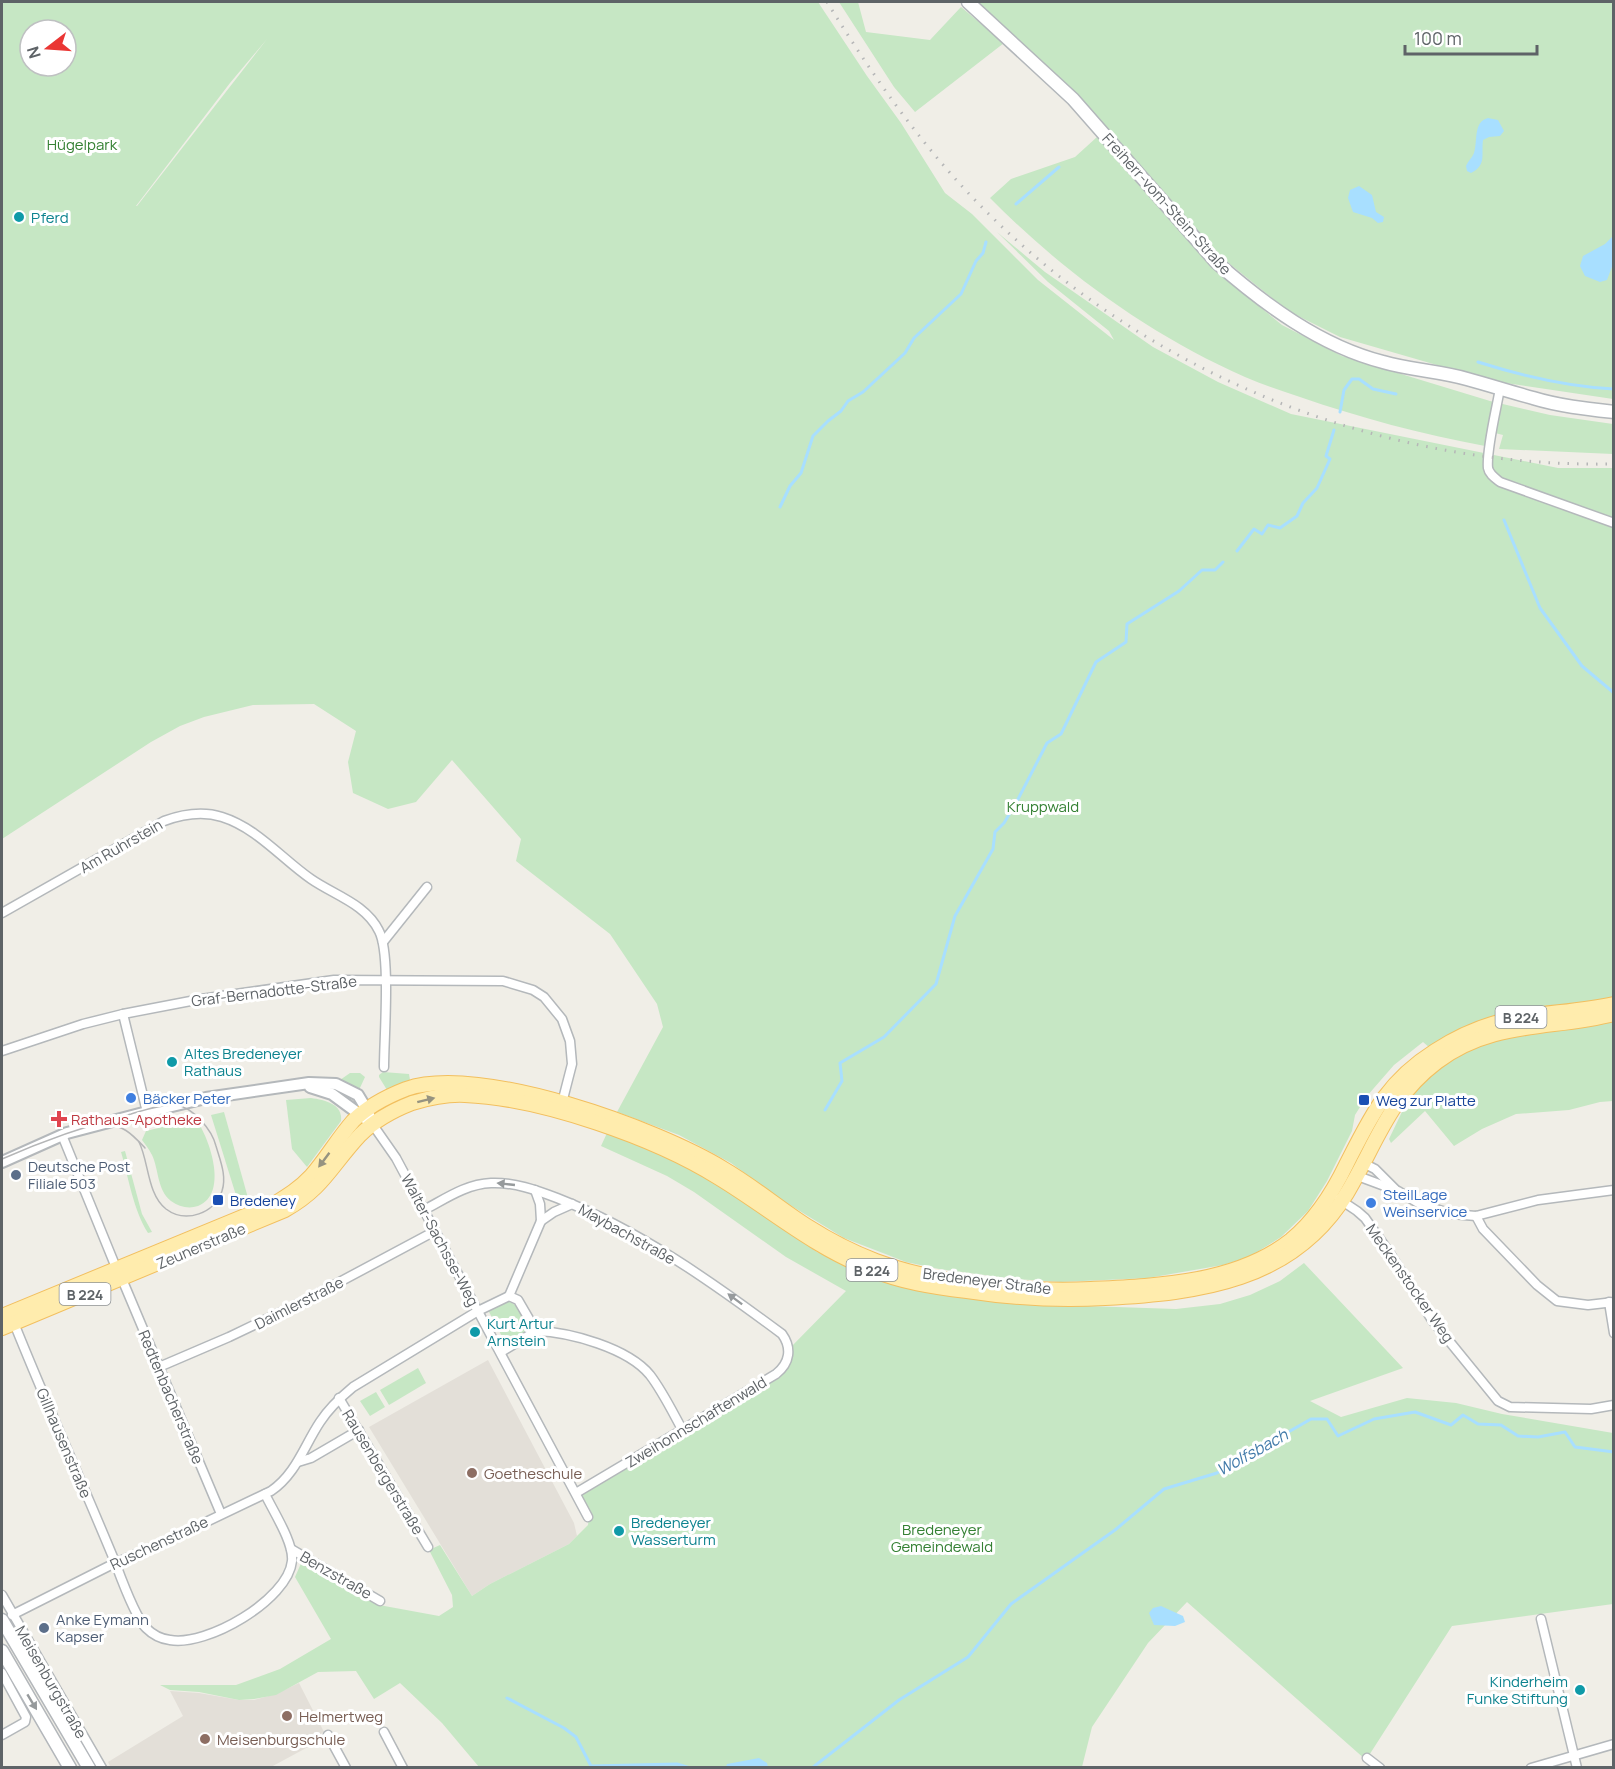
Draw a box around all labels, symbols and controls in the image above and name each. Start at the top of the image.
north arrow [18,18,78,78]
scale bar [1405,18,1537,56]
text: 100 m [1414,26,1462,50]
text: N [21,44,46,61]
street label: Freiherr-vom-Stein-Straße [1098,129,1237,280]
park label: Hügelpark [47,134,118,155]
place label: Pferd [31,207,69,228]
marker: Pferd [12,210,26,224]
park label: Kruppwald [1007,796,1079,817]
street label: Am Ruhrstein [76,814,166,878]
street label: Graf-Bernadotte-Straße [190,970,358,1012]
road number: B 224 [1496,1006,1546,1028]
place label: Altes Bredeneyer Rathaus [184,1043,303,1081]
marker: Altes Bredeneyer Rathaus [165,1055,179,1069]
place label: Bäcker Peter [143,1088,232,1109]
place label: Weg zur Platte [1376,1090,1476,1111]
marker: Bäcker Peter [124,1091,138,1105]
marker: Weg zur Platte [1357,1093,1371,1107]
one-way arrow [417,1094,435,1104]
place label: Rathaus-Apotheke [71,1109,202,1130]
marker: Rathaus-Apotheke [52,1112,66,1126]
one-way arrow [318,1151,330,1167]
place label: Deutsche Post Filiale 503 [28,1156,130,1194]
marker: Deutsche Post Filiale 503 [9,1168,23,1182]
street label: Walter-Sachsse-Weg [396,1170,484,1310]
one-way arrow [497,1179,516,1189]
place label: SteilLage Weinservice [1383,1184,1468,1222]
place label: Bredeney [230,1190,296,1211]
marker: Bredeney [211,1193,225,1207]
marker: SteilLage Weinservice [1364,1196,1378,1210]
street label: Maybachstraße [575,1199,679,1269]
street label: Zeunerstraße [153,1218,249,1274]
street label: Meckenstocker Weg [1361,1219,1459,1347]
road number: B 224 [846,1259,898,1281]
street label: Bredeneyer Straße [922,1263,1053,1299]
street label: Daimlerstraße [251,1272,347,1334]
road number: B 224 [60,1283,110,1305]
one-way arrow [727,1294,742,1306]
place label: Kurt Artur Arnstein [487,1313,555,1351]
marker: Kurt Artur Arnstein [468,1325,482,1339]
street label: Redtenbacherstraße [133,1327,209,1467]
street label: Zweihonnschaftenwald [622,1372,770,1472]
street label: Gillhausenstraße [31,1385,97,1501]
street label: Rausenbergerstraße [337,1405,429,1539]
water label: Wolfsbach [1213,1423,1292,1481]
place label: Goetheschule [484,1463,582,1484]
marker: Goetheschule [465,1466,479,1480]
street label: Ruschenstraße [107,1511,212,1575]
place label: Bredeneyer Wasserturm [631,1512,716,1550]
park label: Bredeneyer Gemeindewald [891,1519,993,1557]
marker: Bredeneyer Wasserturm [612,1524,626,1538]
street label: Benzstraße [296,1546,376,1604]
place label: Anke Eymann Kapser [56,1609,149,1647]
marker: Anke Eymann Kapser [37,1621,51,1635]
street label: Meisenburgstraße [10,1622,92,1742]
place label: Kinderheim Funke Stiftung [1467,1671,1568,1709]
marker: Kinderheim Funke Stiftung [1573,1683,1587,1697]
one-way arrow [26,1694,37,1710]
place label: Helmertweg [299,1706,383,1727]
marker: Helmertweg [280,1709,294,1723]
place label: Meisenburgschule [217,1729,345,1750]
marker: Meisenburgschule [198,1732,212,1746]

